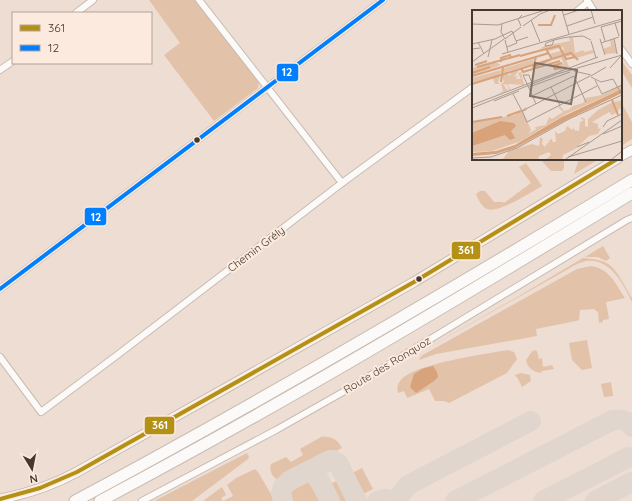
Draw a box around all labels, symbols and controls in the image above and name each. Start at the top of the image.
inset map [472,10,622,160]
legend [12,12,152,64]
text: 361 [48,20,65,35]
text: 12 [48,40,59,55]
line badge: 12 [276,63,299,82]
text: 12 [282,65,292,79]
unlabelled marker [192,135,202,145]
line badge: 12 [84,207,107,226]
text: 12 [91,210,101,224]
street label: Chemin Grély [225,223,287,275]
line badge: 361 [451,241,481,260]
text: 361 [458,243,474,257]
unlabelled marker [414,274,424,284]
street label: Route des Ronquoz [341,333,433,397]
line badge: 361 [144,416,175,435]
text: 361 [152,418,168,432]
north arrow [12,449,52,489]
text: N [29,471,39,486]

